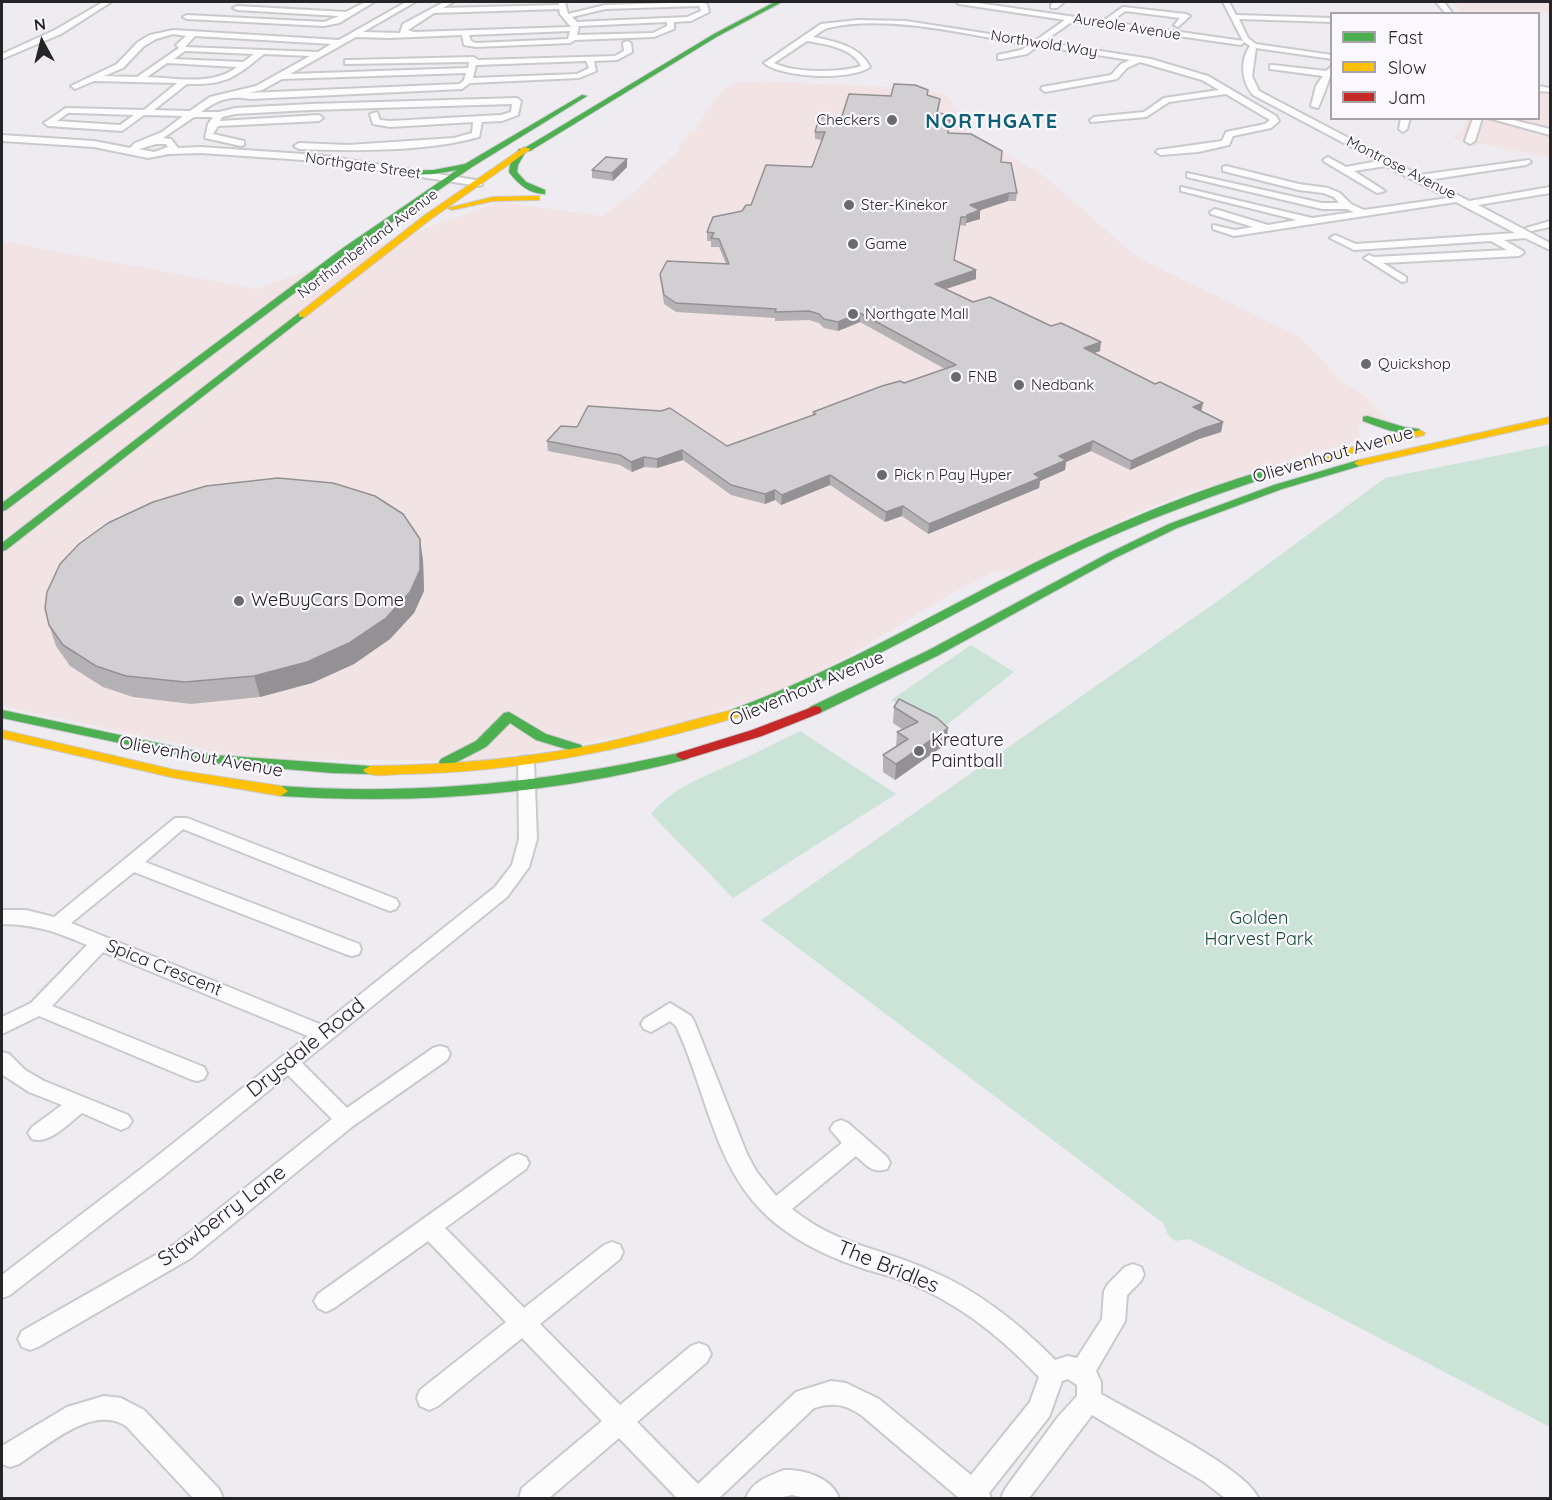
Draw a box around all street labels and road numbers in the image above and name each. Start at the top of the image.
street label: Aureole Avenue [1072,10,1182,44]
street label: Northwold Way [989,27,1099,61]
street label: Montrose Avenue [1343,133,1459,203]
street label: Northgate Street [304,149,422,183]
street label: Northumberland Avenue [294,185,442,303]
street label: Olievenhout Avenue [1250,422,1416,488]
street label: Olievenhout Avenue [726,647,888,731]
street label: Olievenhout Avenue [117,732,285,782]
street label: Spica Crescent [103,935,225,1001]
street label: Drysdale Road [242,993,370,1103]
street label: Stawberry Lane [153,1160,291,1272]
street label: The Bridles [833,1235,943,1299]

